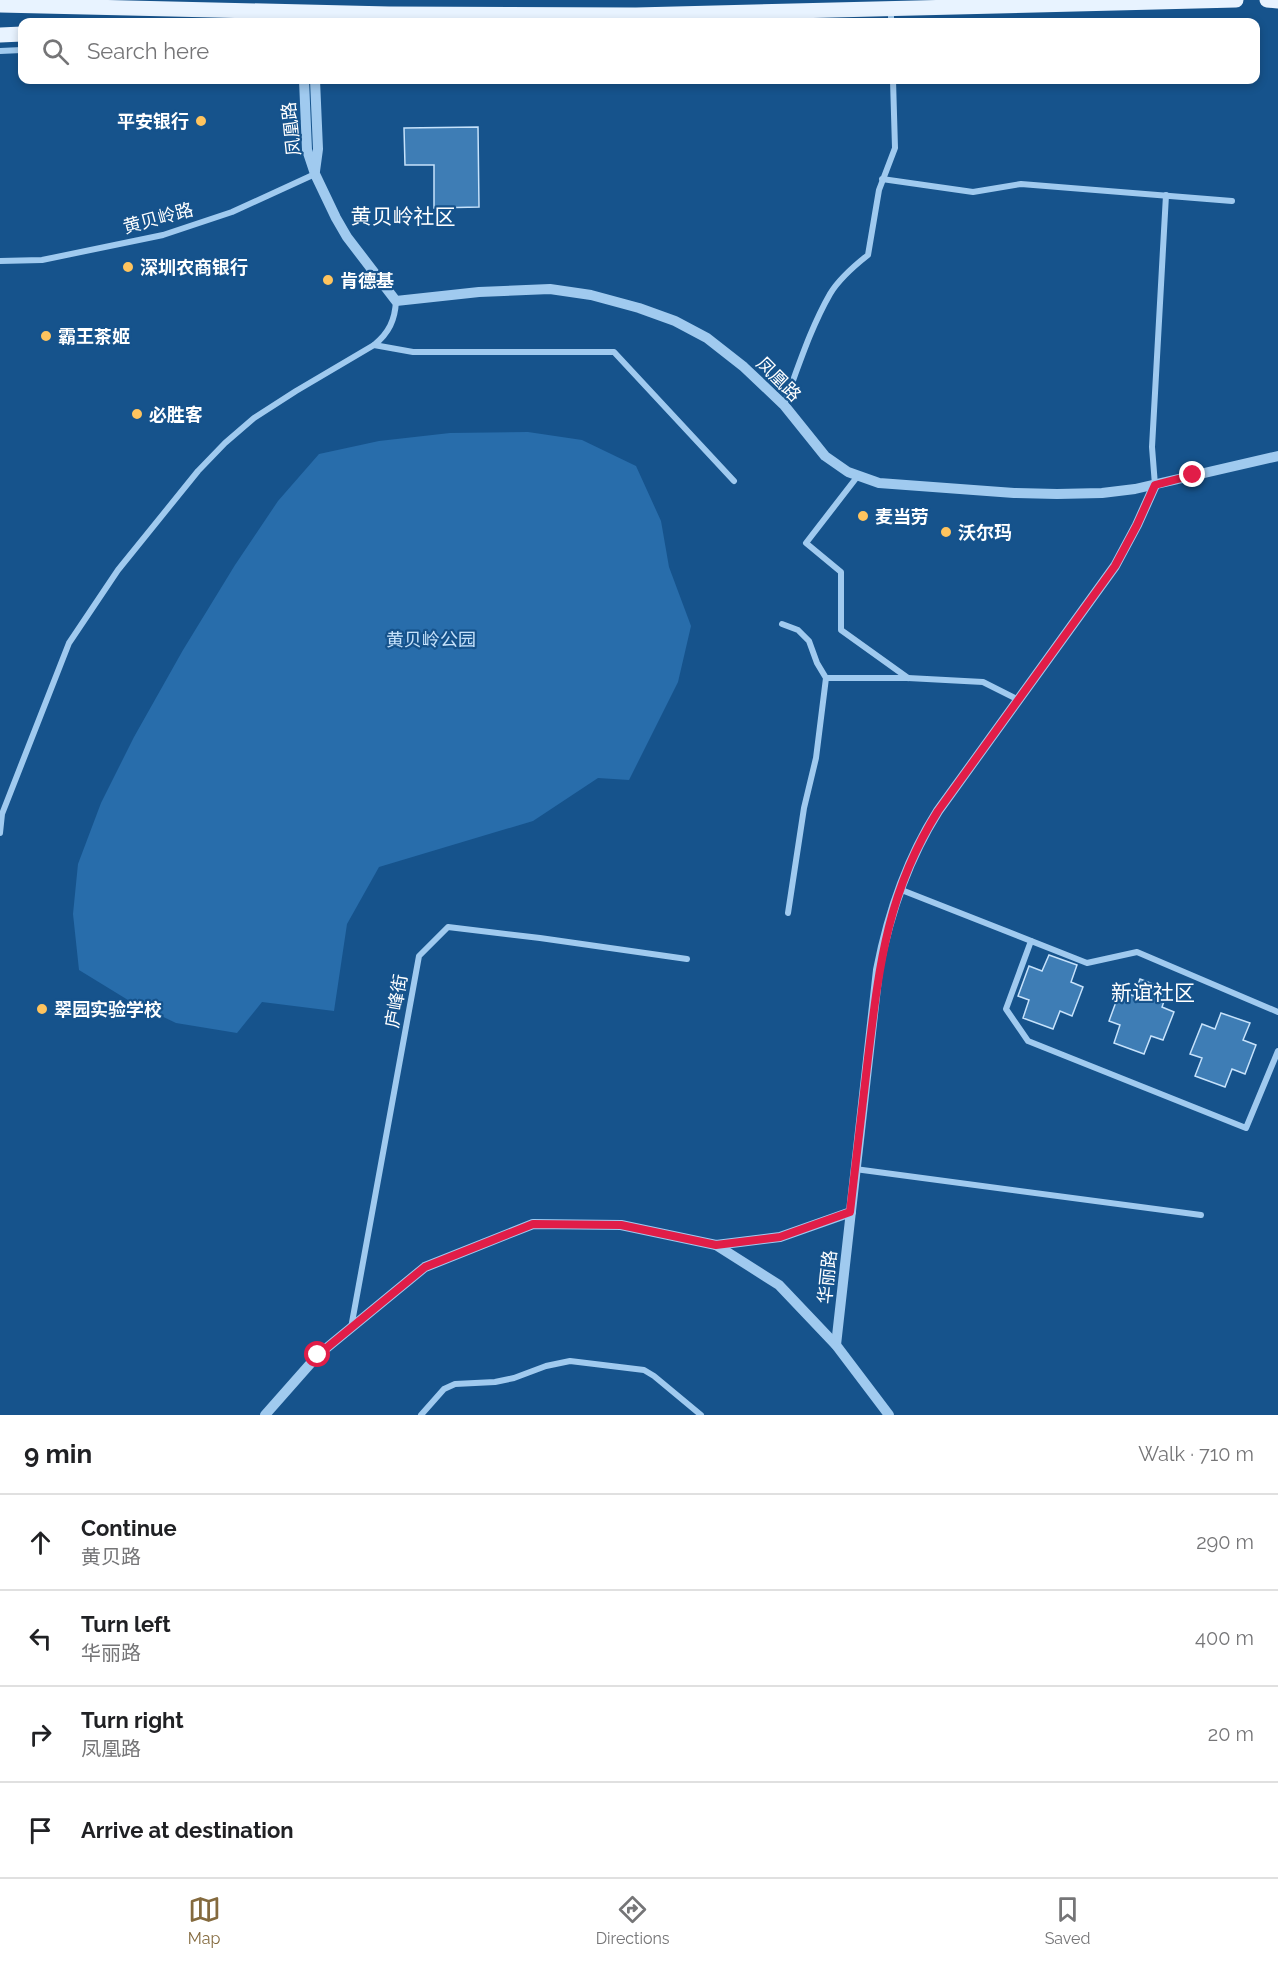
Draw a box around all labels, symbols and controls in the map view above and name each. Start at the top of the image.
search box [18,18,1260,84]
icon: search [39,35,72,68]
text: Search here [87,38,209,64]
street label: 凤凰路 [278,101,304,157]
place label: 平安银行 [117,111,189,132]
marker: 平安银行 [194,114,208,128]
street label: 黄贝岭路 [121,199,195,237]
district label: 黄贝岭社区 [351,204,456,229]
place label: 深圳农商银行 [140,257,248,278]
marker: 深圳农商银行 [121,260,135,274]
place label: 肯德基 [340,270,394,291]
marker: 肯德基 [321,273,335,287]
place label: 霸王茶姬 [58,326,130,347]
marker: 霸王茶姬 [39,329,53,343]
street label: 凤凰路 [752,352,806,406]
place label: 必胜客 [149,404,203,425]
marker: 必胜客 [130,407,144,421]
route end [1179,461,1205,487]
place label: 麦当劳 [875,506,929,527]
marker: 麦当劳 [856,509,870,523]
place label: 沃尔玛 [958,522,1012,543]
marker: 沃尔玛 [939,525,953,539]
park label: 黄贝岭公园 [386,629,476,650]
street label: 庐峰街 [381,973,411,1029]
district label: 新谊社区 [1111,980,1195,1005]
place label: 翠园实验学校 [54,999,162,1020]
marker: 翠园实验学校 [35,1002,49,1016]
street label: 华丽路 [814,1249,840,1305]
route start [304,1341,330,1367]
text: 9 min [24,1439,92,1469]
text: Walk · 710 m [1138,1442,1254,1466]
text: Continue [81,1515,177,1541]
icon: ahead [24,1526,57,1559]
text: 290 m [1196,1530,1254,1554]
text: 黄贝路 [81,1545,141,1569]
text: Turn left [81,1611,171,1637]
icon: left [24,1622,57,1655]
text: 400 m [1195,1626,1254,1650]
text: 华丽路 [81,1641,141,1665]
text: Turn right [81,1707,184,1733]
icon: right [24,1718,57,1751]
text: 20 m [1208,1722,1254,1746]
text: 凤凰路 [81,1737,141,1761]
icon: arrive [24,1814,57,1847]
text: Arrive at destination [81,1817,294,1843]
tab: Map [188,1893,221,1948]
tab: Directions [596,1893,670,1948]
tab: Saved [1045,1893,1090,1948]

